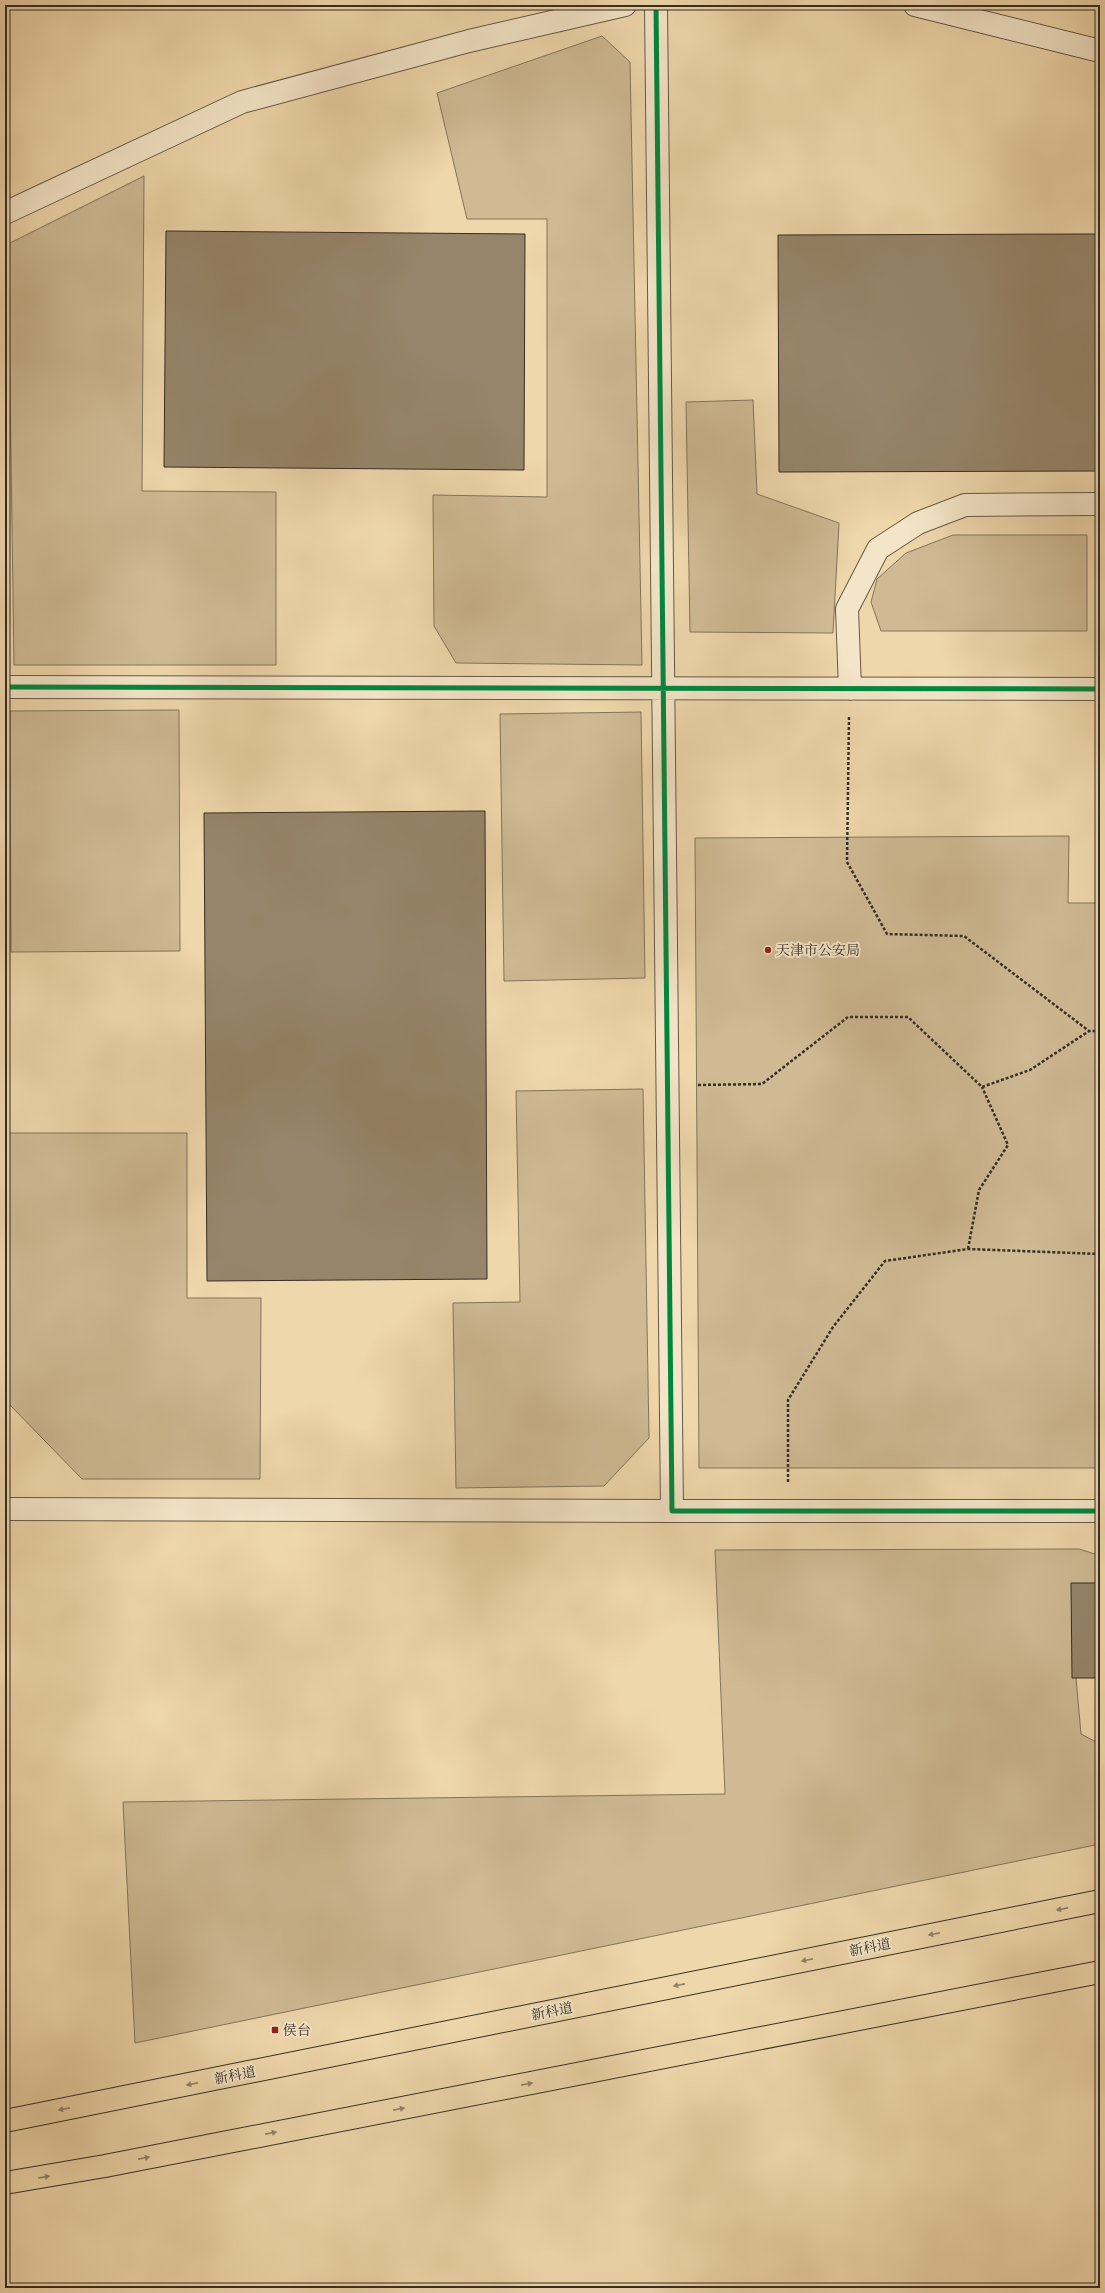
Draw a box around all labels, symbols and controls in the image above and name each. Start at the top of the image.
place label: 天津市公安局 [776,942,860,961]
marker: 天津市公安局 [763,945,773,955]
one-way arrow [1056,1906,1068,1912]
one-way arrow [928,1932,940,1938]
street label: 新科道 [848,1935,893,1962]
one-way arrow [801,1957,813,1963]
one-way arrow [673,1983,686,1989]
street label: 新科道 [530,1999,575,2026]
place label: 侯台 [283,2022,311,2041]
marker: 侯台 [270,2025,280,2035]
street label: 新科道 [213,2063,258,2090]
one-way arrow [520,2080,533,2086]
one-way arrow [186,2081,198,2087]
one-way arrow [393,2105,405,2111]
one-way arrow [58,2107,70,2113]
one-way arrow [265,2130,278,2136]
one-way arrow [138,2155,150,2161]
one-way arrow [37,2174,50,2180]

